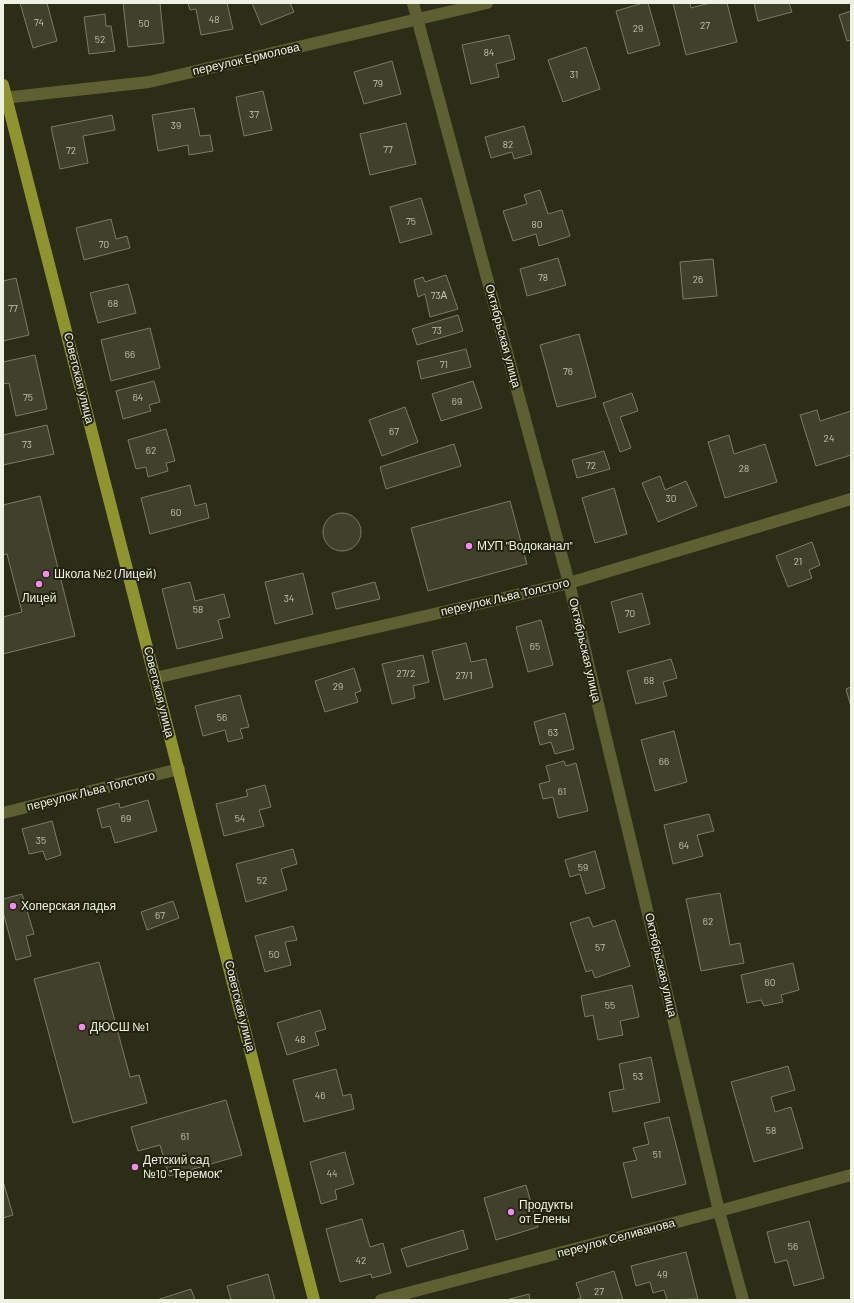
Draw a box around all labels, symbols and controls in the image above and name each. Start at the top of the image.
house number: 48 [209,13,219,25]
house number: 74 [34,16,44,28]
house number: 50 [139,17,149,29]
house number: 27 [700,19,710,31]
house number: 29 [633,22,643,34]
house number: 52 [95,33,105,45]
street label: переулок Ермолова [191,39,301,78]
house number: 84 [484,46,494,58]
house number: 31 [570,68,578,80]
house number: 79 [373,77,383,89]
house number: 37 [249,108,259,120]
house number: 39 [171,119,181,131]
house number: 82 [503,138,513,150]
house number: 77 [383,143,393,155]
house number: 72 [66,144,76,156]
house number: 75 [406,215,416,227]
house number: 80 [532,218,542,230]
house number: 70 [99,238,109,250]
house number: 78 [538,271,548,283]
house number: 26 [693,273,703,285]
street label: Октябрьская улица [482,282,525,390]
house number: 73А [431,289,448,301]
house number: 68 [108,297,118,309]
house number: 77 [8,302,18,314]
house number: 73 [432,324,442,336]
street label: Советская улица [61,331,98,425]
house number: 66 [125,348,135,360]
house number: 71 [440,358,448,370]
house number: 76 [563,365,573,377]
house number: 75 [23,391,33,403]
house number: 64 [133,391,143,403]
house number: 69 [452,395,462,407]
house number: 67 [389,425,399,437]
house number: 24 [824,432,834,444]
house number: 73 [22,438,32,450]
house number: 62 [146,444,156,456]
house number: 72 [586,459,596,471]
house number: 28 [739,462,749,474]
house number: 30 [666,492,676,504]
house number: 60 [171,506,181,518]
place label: МУП "Водоканал" [477,538,573,553]
marker: МУП "Водоканал" [464,541,474,551]
house number: 21 [794,555,802,567]
place label: Школа №2 (Лицей) [54,566,156,581]
marker: Школа №2 (Лицей) [41,569,51,579]
street label: переулок Льва Толстого [439,574,571,619]
marker: Лицей [34,579,44,589]
place label: Лицей [22,590,56,605]
house number: 34 [284,592,294,604]
street label: Октябрьская улица [566,596,605,704]
house number: 58 [193,603,203,615]
house number: 70 [625,607,635,619]
house number: 65 [530,640,540,652]
street label: Советская улица [141,645,178,739]
house number: 27/2 [397,667,415,679]
house number: 27/1 [456,669,473,681]
house number: 68 [644,674,654,686]
house number: 29 [333,680,343,692]
house number: 56 [217,711,227,723]
house number: 63 [548,726,558,738]
house number: 66 [659,755,669,767]
street label: переулок Льва Толстого [25,767,157,814]
house number: 61 [558,785,566,797]
house number: 69 [121,812,131,824]
house number: 54 [235,812,245,824]
house number: 35 [36,834,46,846]
house number: 64 [679,839,689,851]
house number: 59 [578,861,588,873]
house number: 52 [257,874,267,886]
place label: Хоперская ладья [21,898,116,913]
marker: Хоперская ладья [8,901,18,911]
house number: 67 [155,909,165,921]
street label: Октябрьская улица [642,911,681,1019]
house number: 62 [703,915,713,927]
house number: 57 [595,941,605,953]
house number: 50 [269,948,279,960]
street label: Советская улица [222,959,259,1053]
house number: 60 [765,976,775,988]
house number: 55 [605,999,615,1011]
place label: ДЮСШ №1 [90,1019,149,1034]
marker: ДЮСШ №1 [77,1022,87,1032]
house number: 48 [295,1033,305,1045]
house number: 53 [633,1070,643,1082]
house number: 46 [315,1089,325,1101]
house number: 58 [766,1124,776,1136]
house number: 61 [181,1130,189,1142]
house number: 51 [653,1148,661,1160]
place label: Детский сад №10 "Теремок" [143,1152,222,1181]
marker: Детский сад №10 "Теремок" [130,1162,140,1172]
house number: 44 [326,1167,338,1179]
place label: Продукты от Елены [519,1197,573,1225]
marker: Продукты от Елены [506,1207,516,1217]
street label: переулок Селиванова [555,1214,677,1260]
house number: 56 [788,1240,798,1252]
house number: 42 [356,1254,366,1266]
house number: 49 [657,1268,667,1280]
house number: 27 [594,1285,604,1297]

